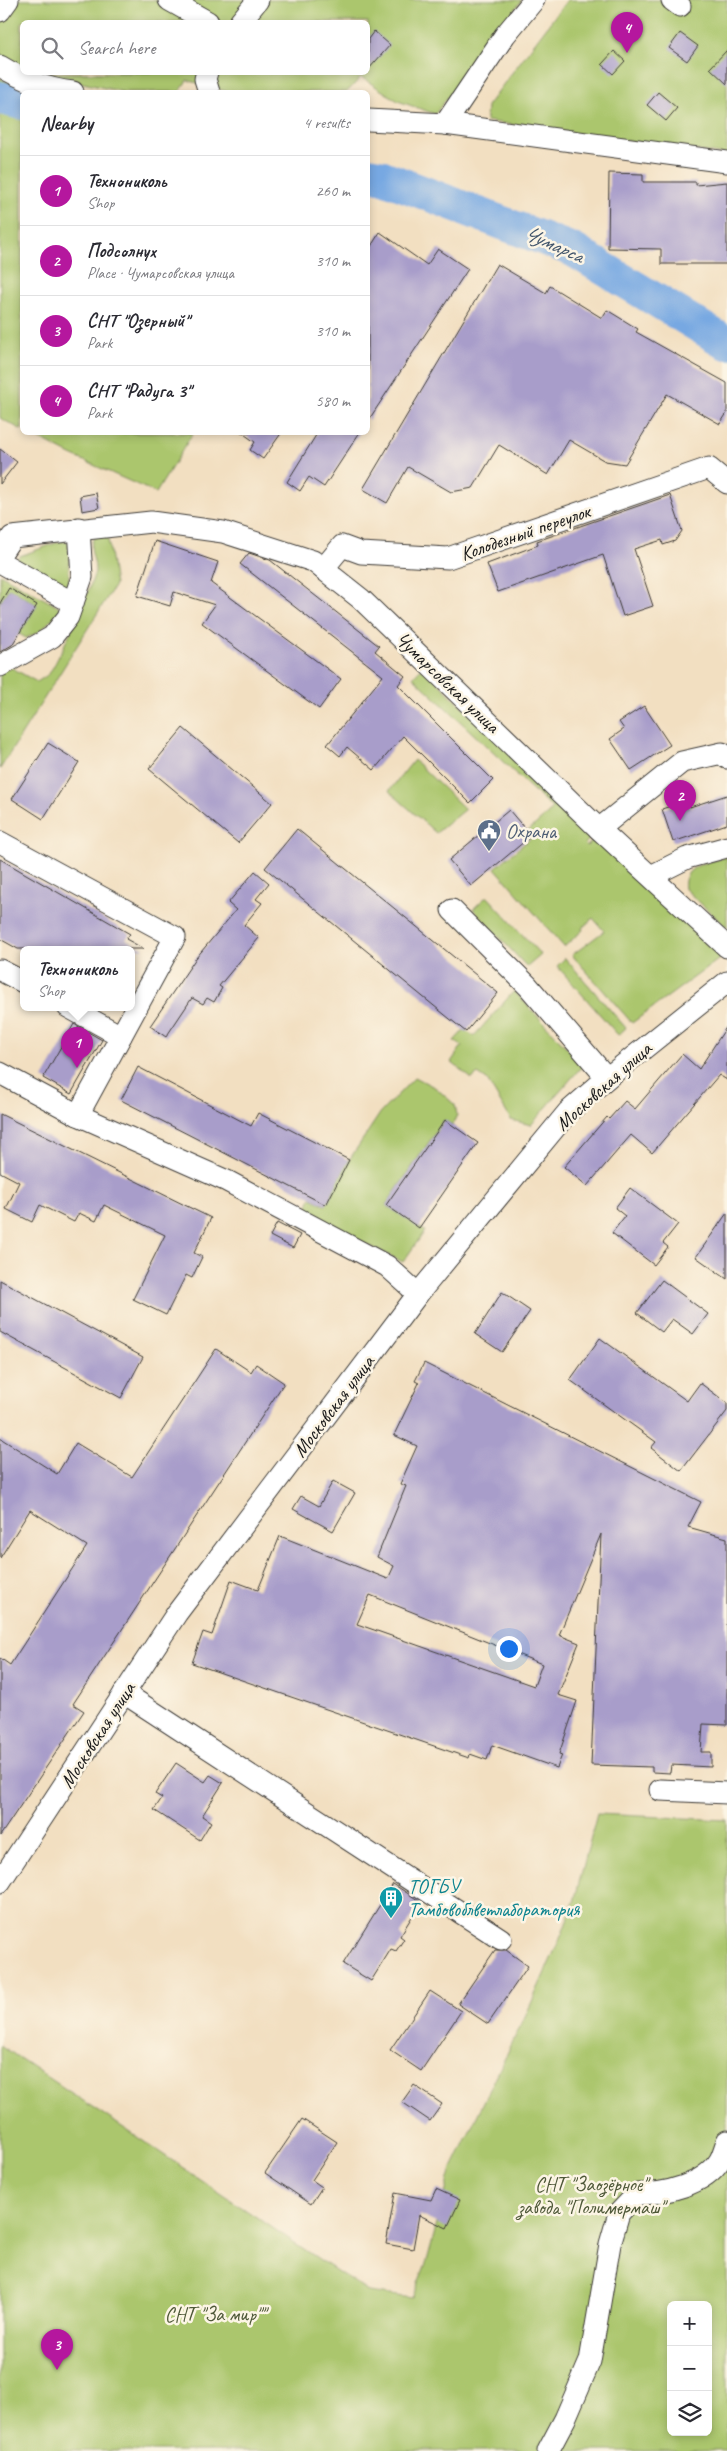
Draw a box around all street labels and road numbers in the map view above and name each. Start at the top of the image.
street label: Колодезный переулок [457,498,595,566]
street label: Чумарсовская улица [390,626,506,740]
street label: Московская улица [550,1036,658,1136]
street label: Московская улица [287,1349,381,1462]
street label: Московская улица [54,1677,142,1793]

